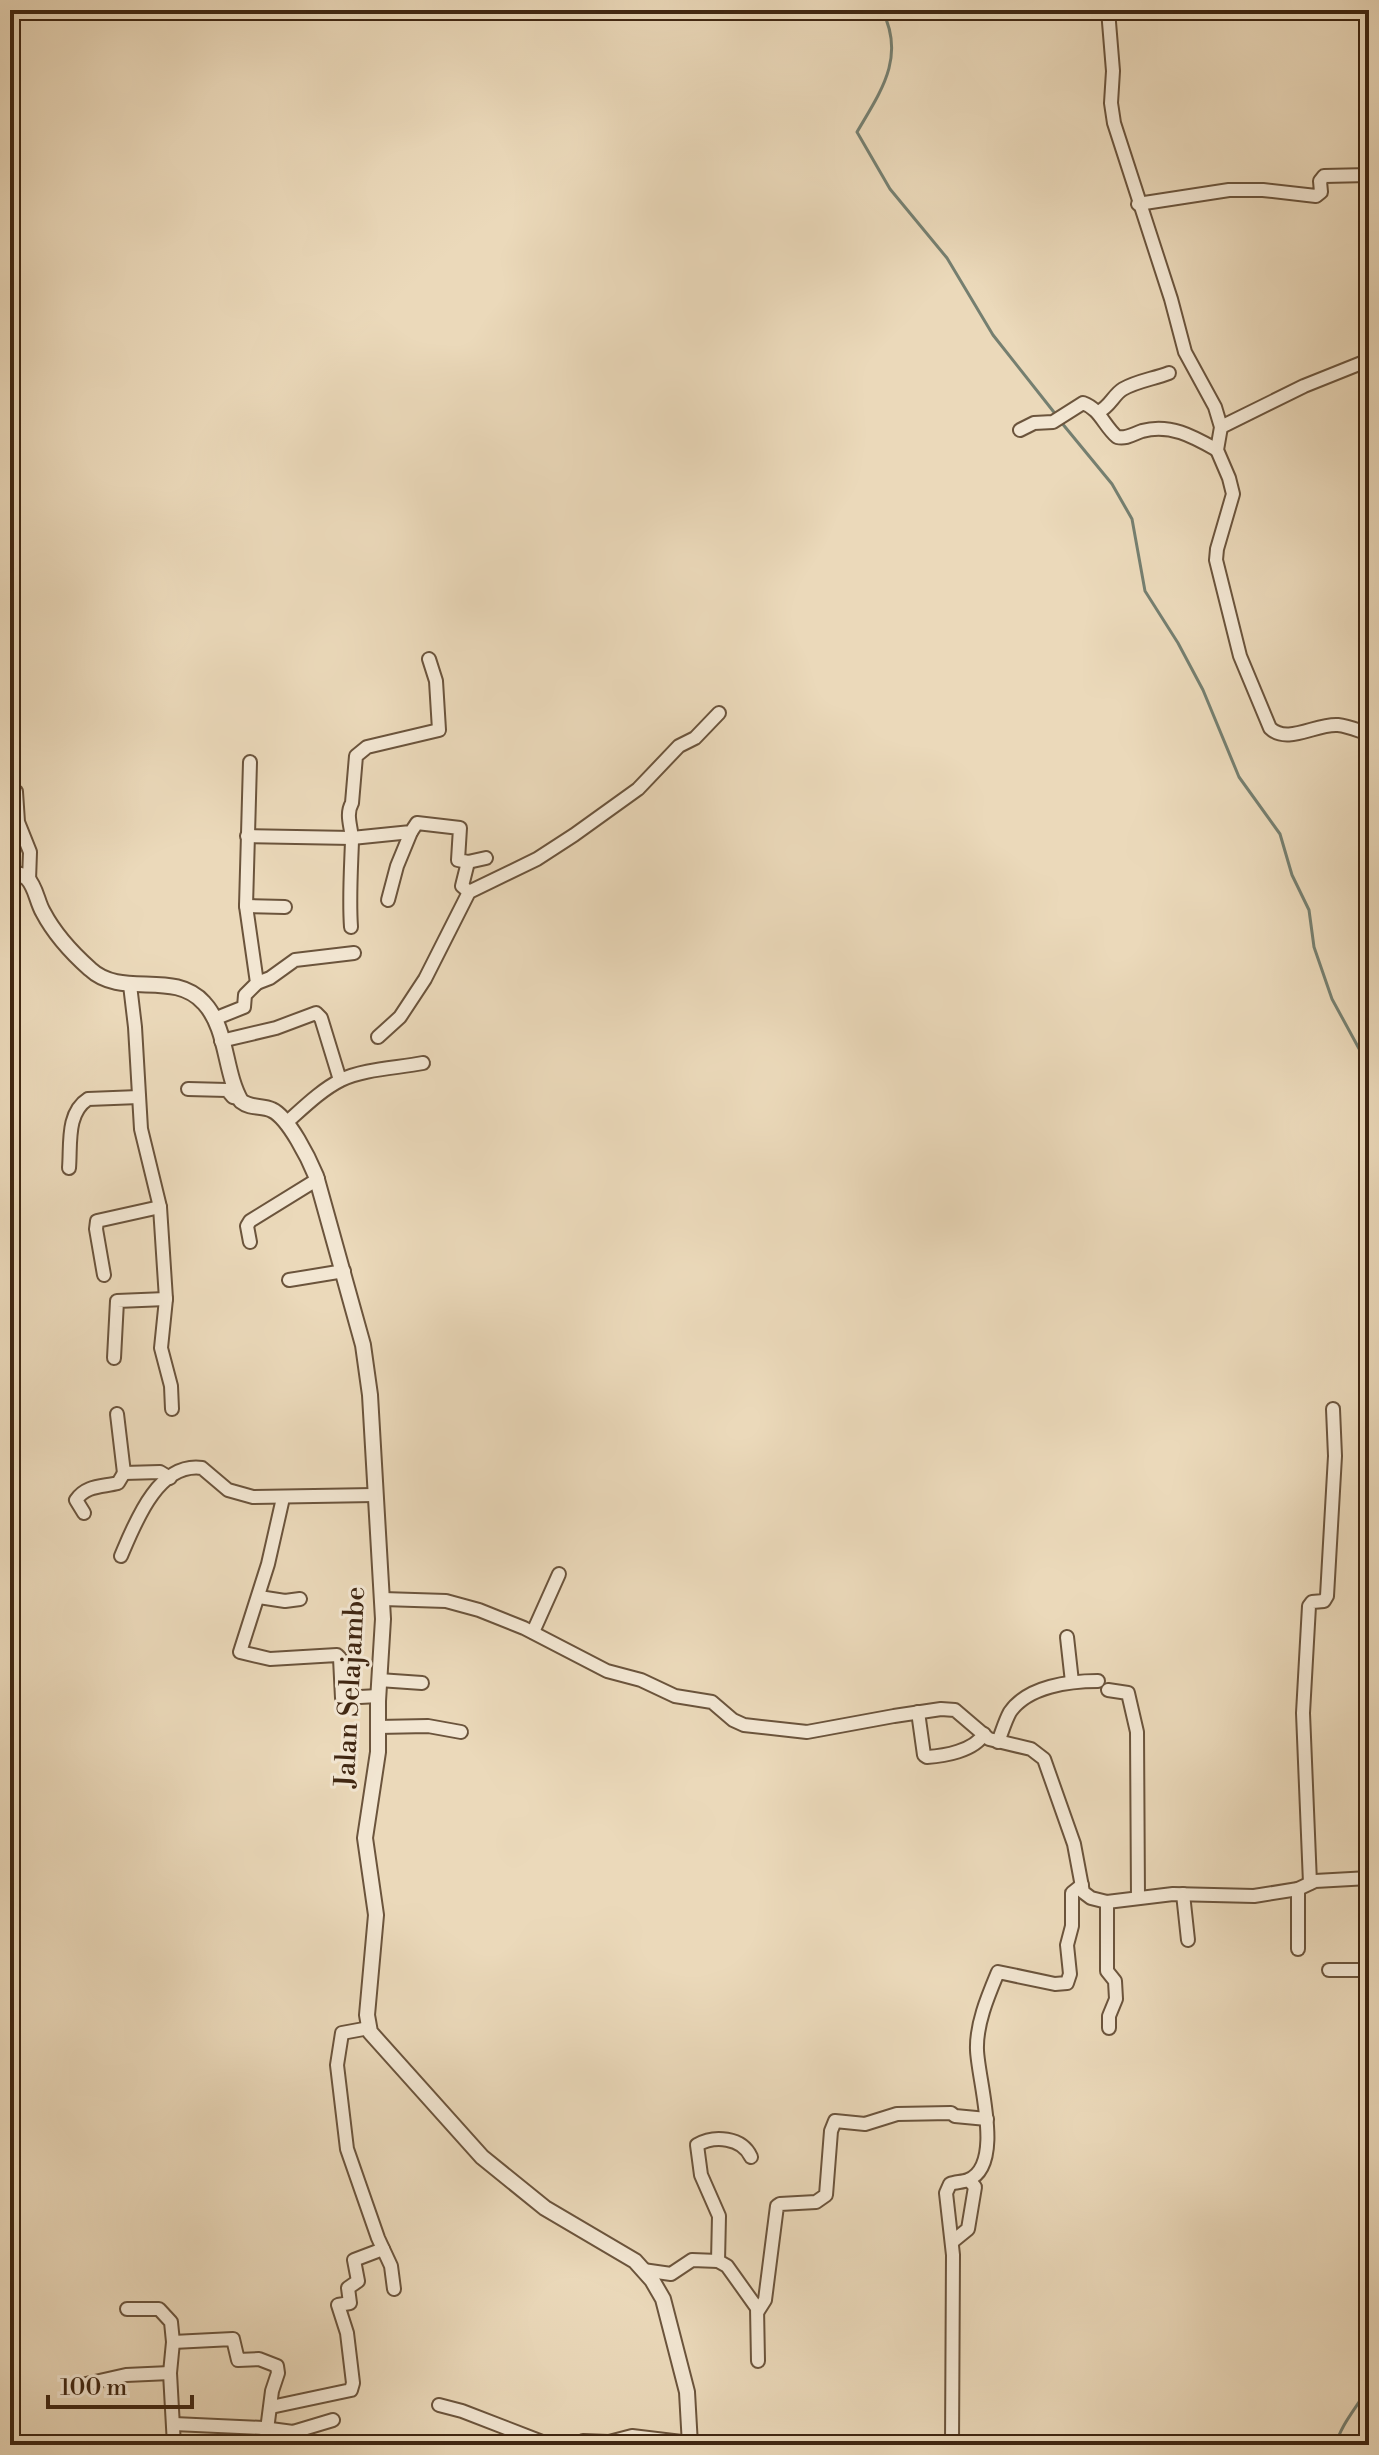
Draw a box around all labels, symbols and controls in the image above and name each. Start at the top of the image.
street label: Jalan Selajambe [328,1586,373,1790]
scale bar [48,2359,192,2409]
text: 100 m [60,2373,127,2403]

